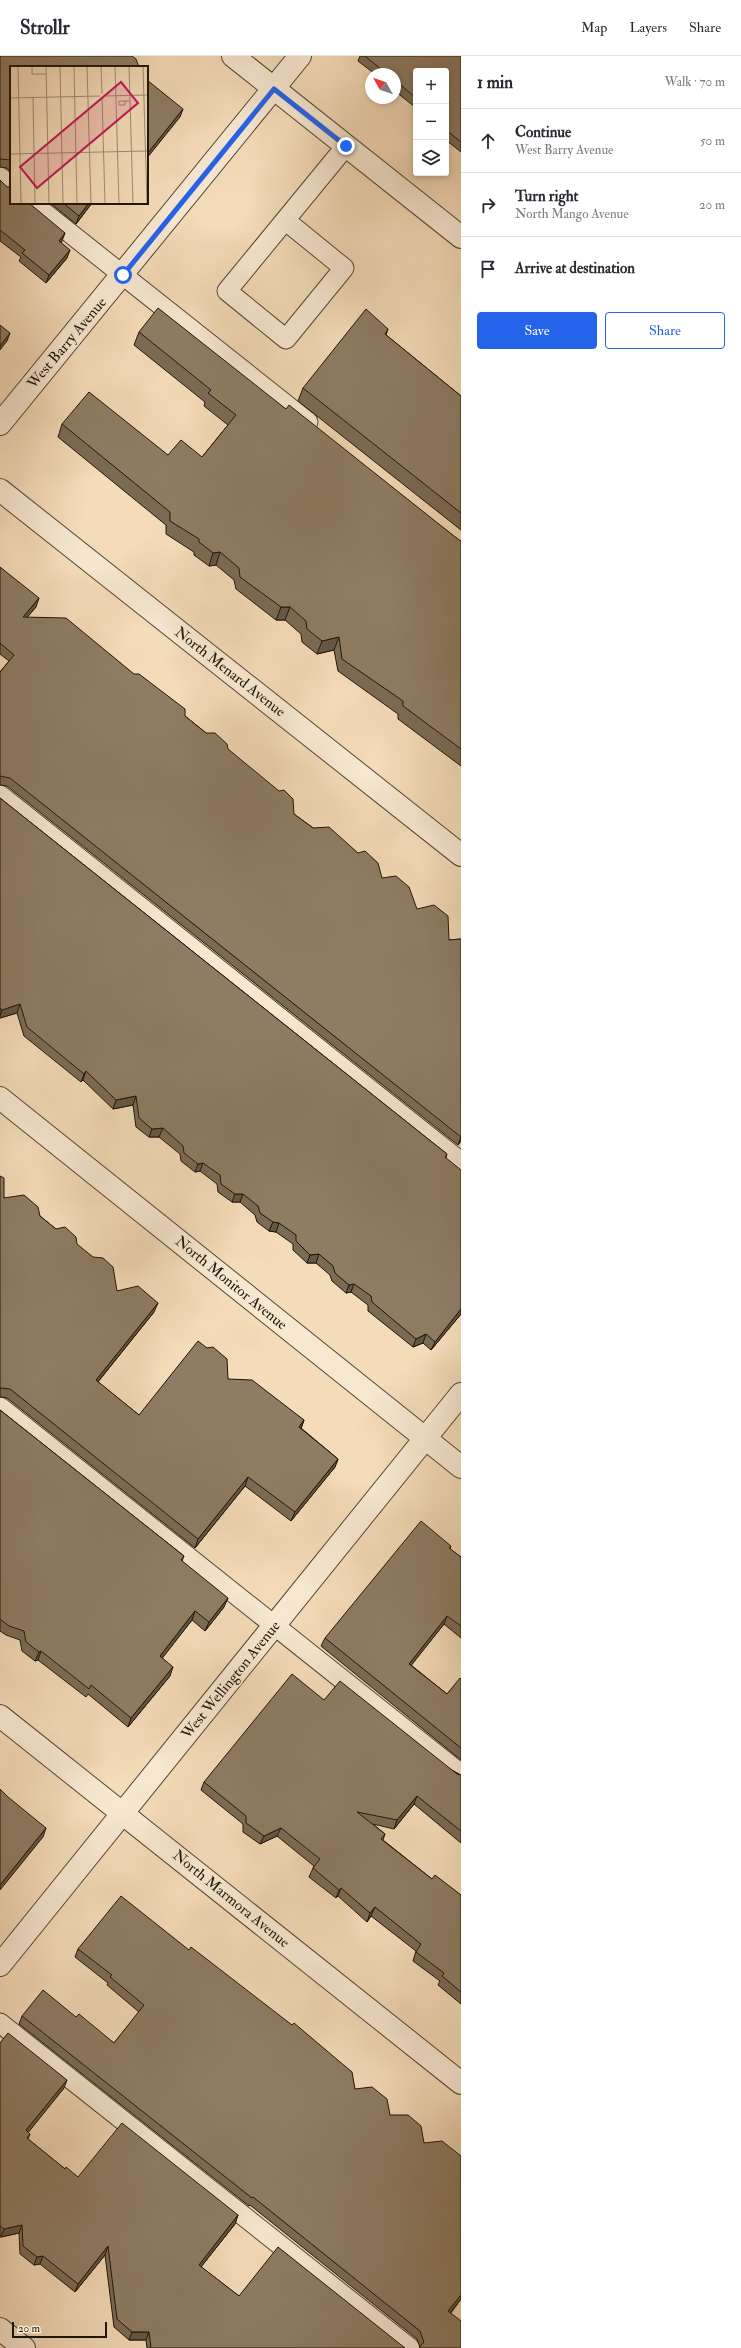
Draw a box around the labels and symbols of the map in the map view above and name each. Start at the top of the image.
inset map [10,66,148,204]
north arrow [365,68,401,104]
route end [337,137,355,155]
route start [114,266,132,284]
street label: West Barry Avenue [23,293,111,393]
street label: North Menard Avenue [171,623,289,721]
street label: North Monitor Avenue [171,1232,291,1334]
street label: West Wellington Avenue [177,1617,285,1744]
street label: North Marmora Avenue [169,1846,293,1952]
scale bar [12,2320,107,2339]

